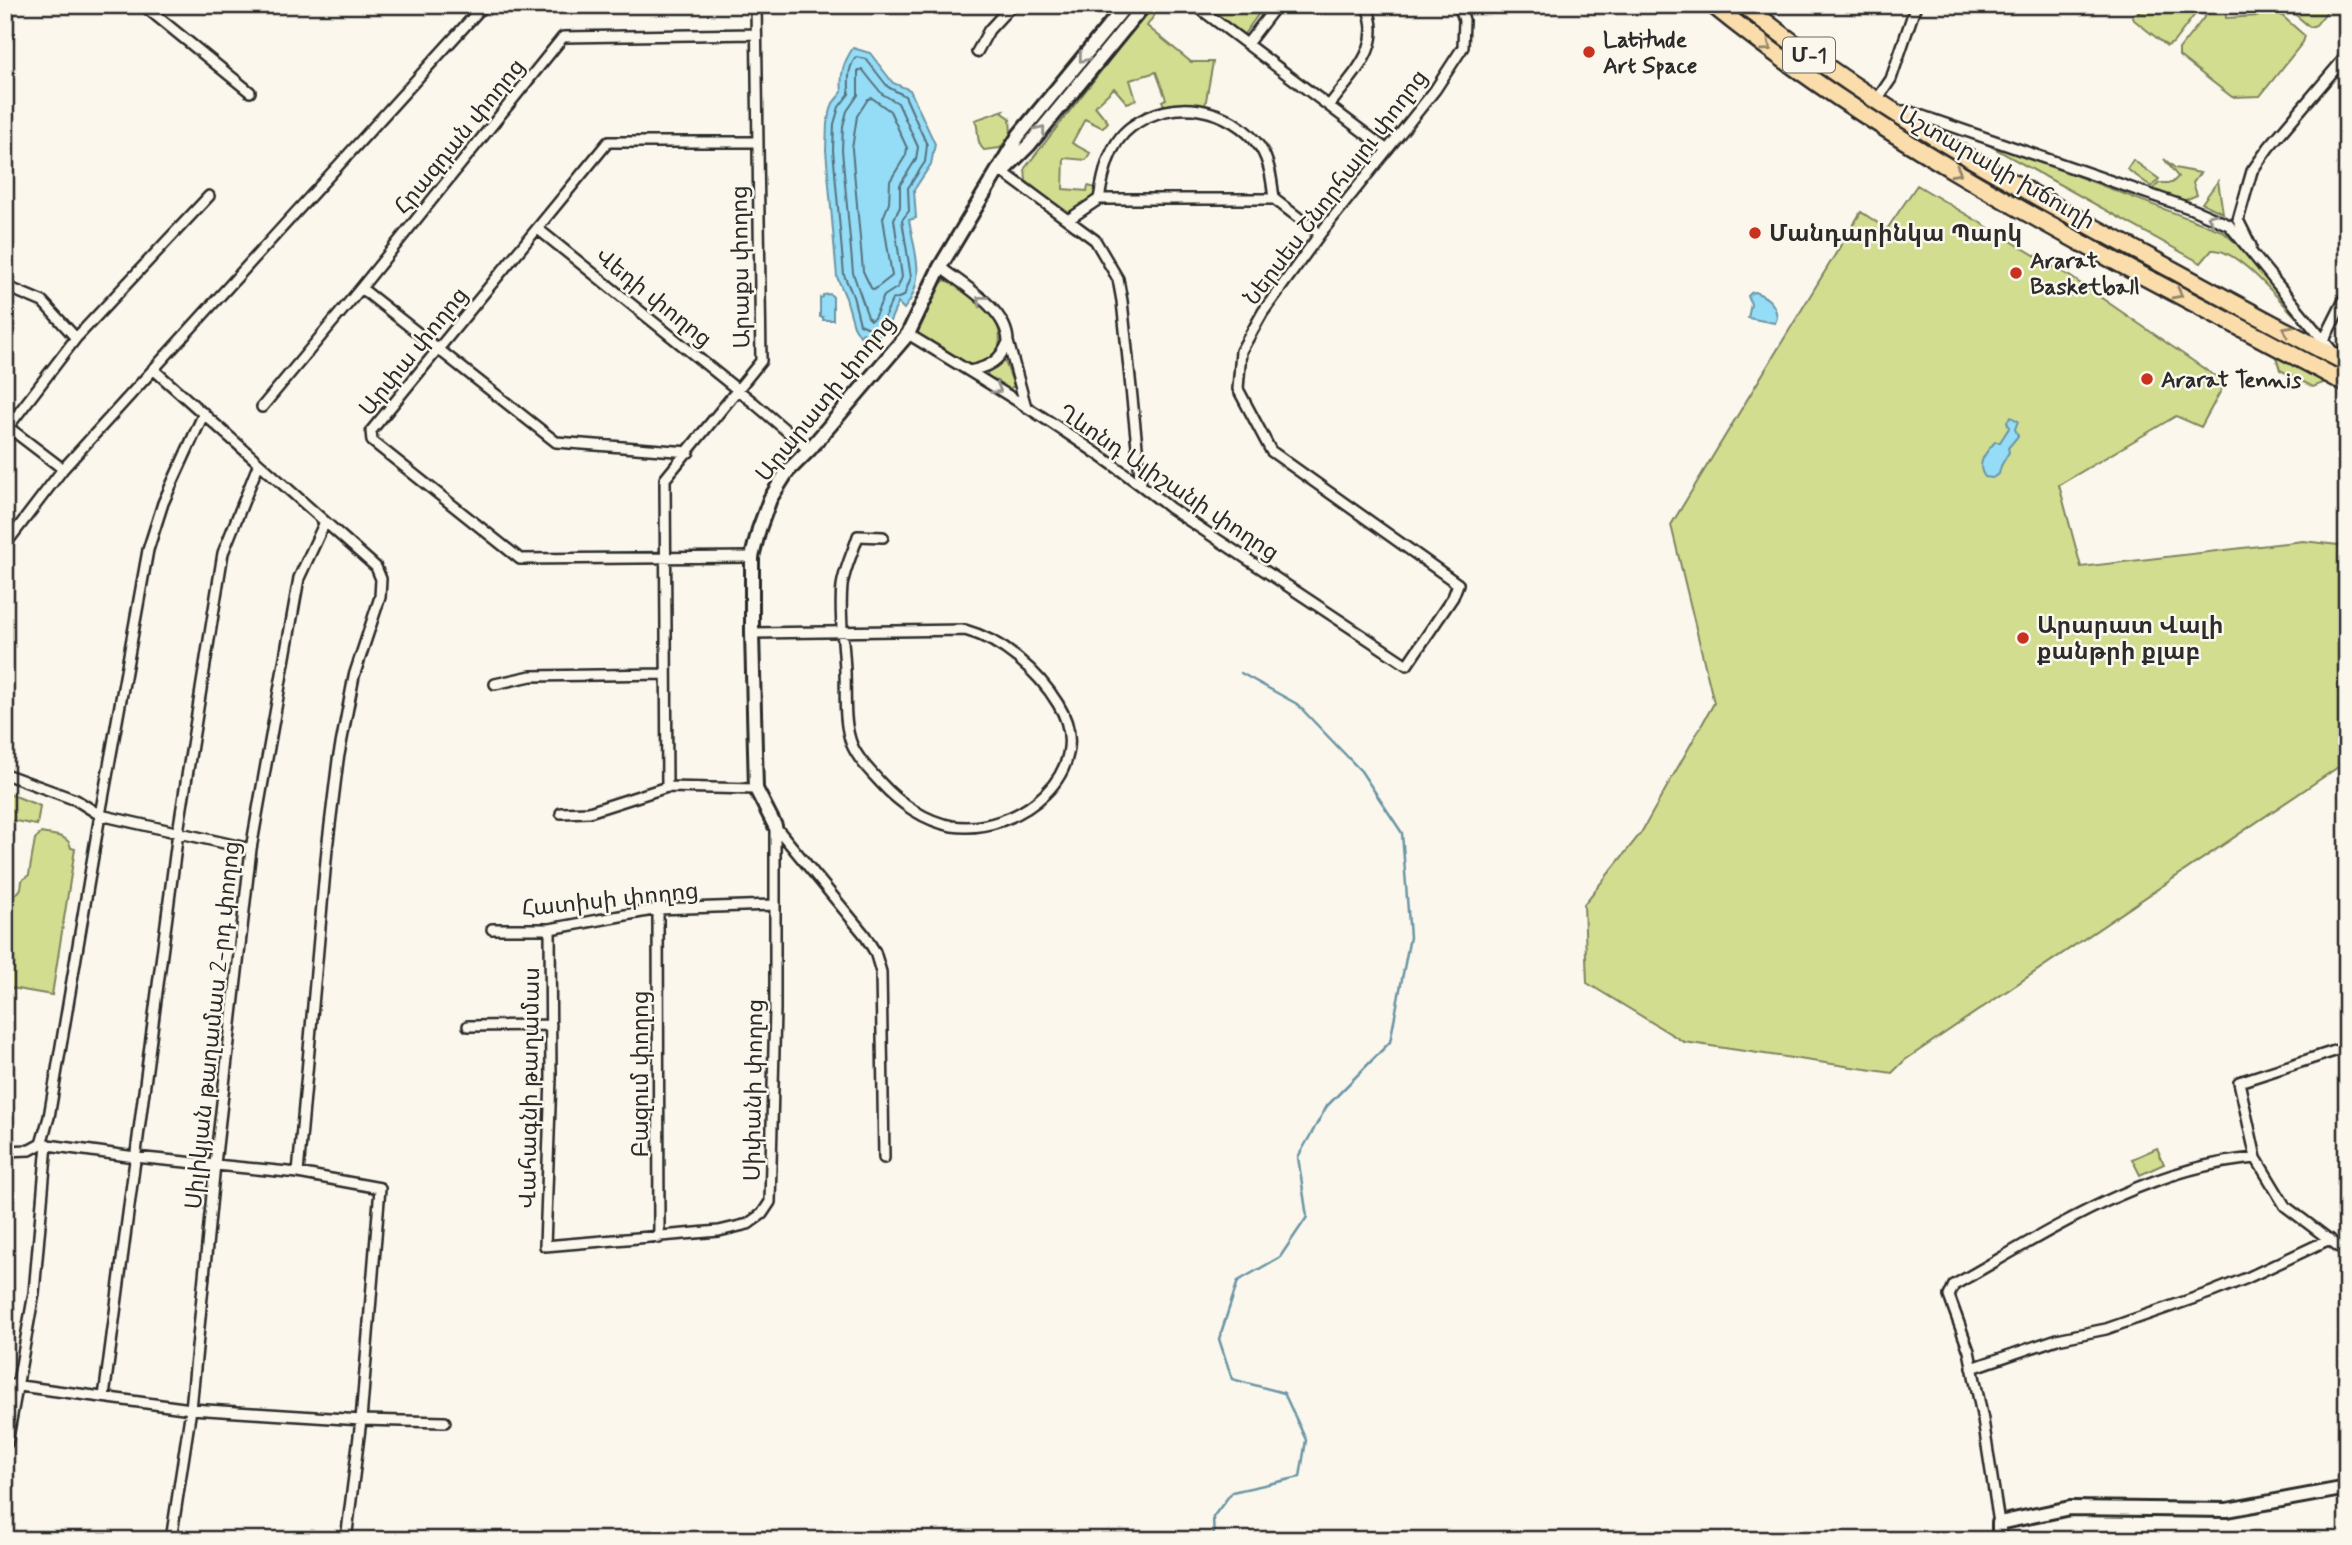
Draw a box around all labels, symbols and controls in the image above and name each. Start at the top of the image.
place label: Latitude Art Space [1603,26,1697,82]
road number: Մ-1 [1783,38,1835,72]
one-way arrow [1759,39,1772,52]
marker: Latitude Art Space [1581,44,1597,60]
one-way arrow [1079,50,1091,63]
street label: Հրազդան փողոց [388,53,533,221]
street label: Ներսես Շնորհալու փողոց [1238,64,1435,312]
street label: Աշտարակի խճուղի [1892,100,2100,237]
one-way arrow [1033,126,1045,139]
one-way arrow [1950,164,1962,177]
street label: Արաքս փողոց [726,185,758,349]
one-way arrow [2207,212,2219,226]
place label: Մանդարինկա Պարկ [1769,220,2022,250]
marker: Մանդարինկա Պարկ [1747,225,1763,241]
street label: Վեդի փողոց [588,242,718,355]
place label: Ararat Basketball [2030,247,2140,303]
marker: Ararat Basketball [2008,265,2024,281]
street label: Արփա փողոց [353,282,476,423]
one-way arrow [2170,286,2183,299]
one-way arrow [977,295,989,308]
street label: Արարատի փողոց [750,310,903,489]
one-way arrow [2281,325,2294,339]
place label: Ararat Tennis [2161,366,2302,396]
marker: Ararat Tennis [2139,371,2155,387]
one-way arrow [989,380,1002,393]
street label: Ղևոնդ Ալիշանի փողոց [1052,398,1284,569]
place label: Արարատ Վալի քանթրի քլաբ [2037,612,2223,668]
marker: Արարատ Վալի քանթրի քլաբ [2015,630,2031,646]
street label: Սիլիկյան թաղամաս 2-րդ փողոց [180,839,248,1211]
street label: Հատիսի փողոց [520,877,700,925]
street label: Վահագնի թաղամաս [514,967,548,1209]
street label: Բազում փողոց [627,990,657,1158]
street label: Սիփանի փողոց [738,999,772,1182]

